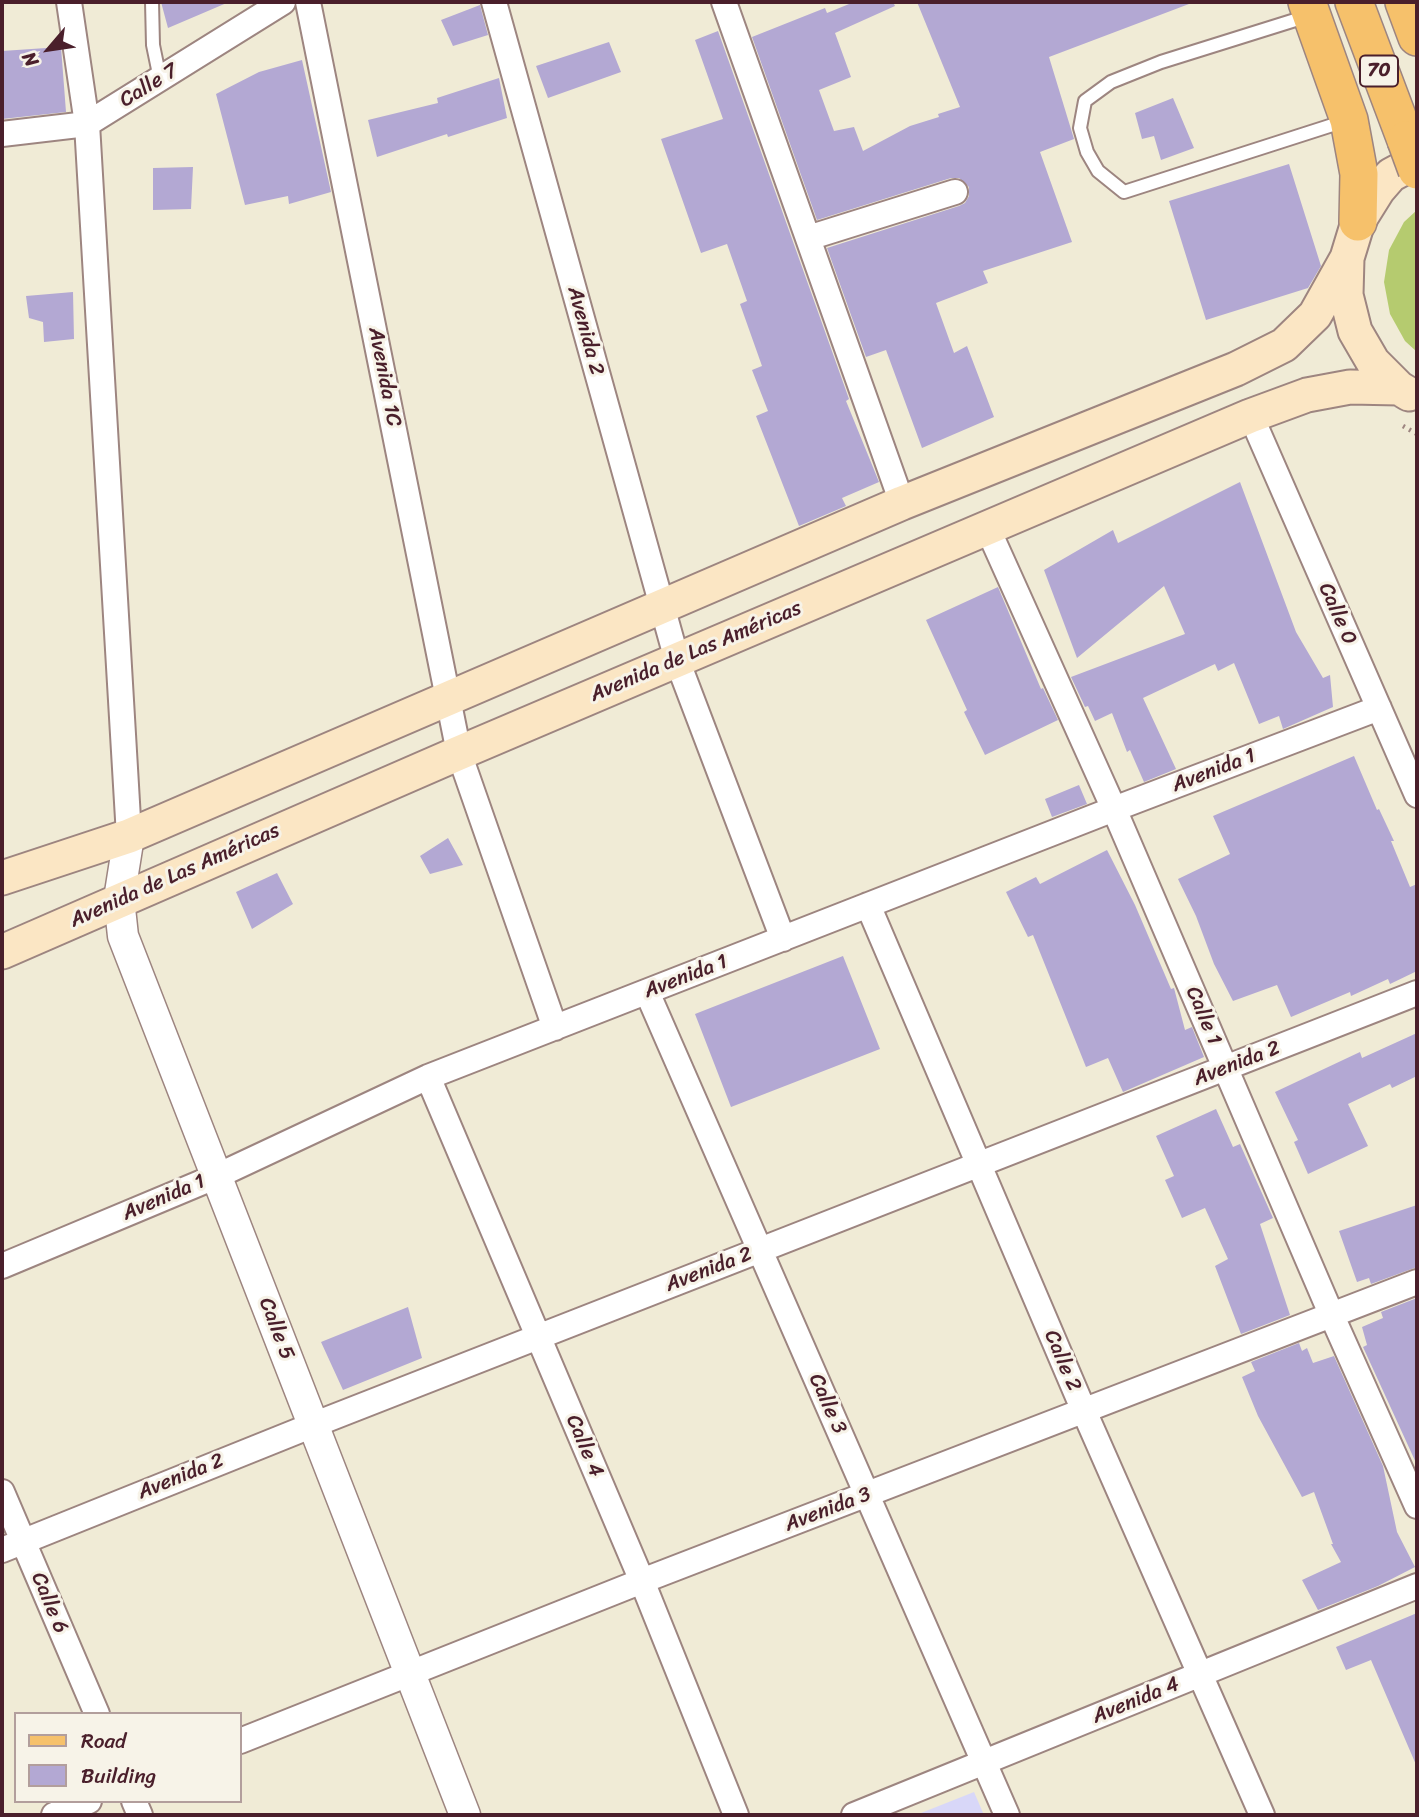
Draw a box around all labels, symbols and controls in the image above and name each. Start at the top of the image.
north arrow [14,14,84,84]
text: N [13,46,48,73]
road number: 70 [1360,55,1398,86]
street label: Calle 7 [115,58,183,114]
street label: Avenida 2 [561,284,609,378]
street label: Avenida 1C [362,325,406,429]
street label: Calle 0 [1312,579,1362,649]
street label: Avenida de Las Américas [587,596,805,708]
street label: Avenida 1 [1169,744,1259,798]
street label: Avenida de Las Américas [66,818,284,934]
street label: Avenida 1 [641,950,731,1004]
street label: Calle 1 [1180,983,1226,1049]
street label: Avenida 2 [1190,1036,1284,1092]
street label: Avenida 1 [119,1169,209,1227]
street label: Avenida 2 [662,1242,756,1298]
street label: Calle 5 [253,1294,299,1364]
street label: Calle 2 [1038,1327,1086,1395]
street label: Calle 3 [803,1370,851,1438]
street label: Calle 4 [560,1411,608,1481]
street label: Avenida 2 [134,1448,228,1506]
street label: Avenida 3 [781,1482,875,1538]
street label: Calle 6 [25,1569,73,1637]
street label: Avenida 4 [1089,1672,1183,1730]
legend [14,1712,242,1803]
text: Road [81,1722,126,1760]
text: Building [81,1757,156,1795]

